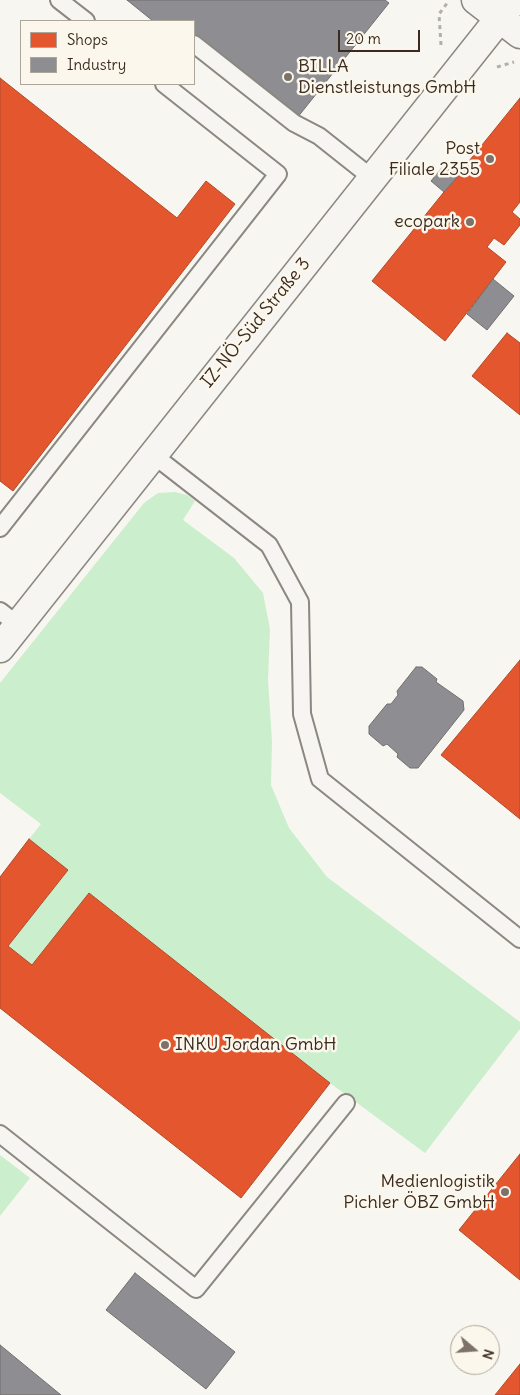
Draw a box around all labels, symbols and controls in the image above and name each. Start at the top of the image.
legend [20,20,195,85]
scale bar [340,20,422,52]
text: 20 m [346,29,381,48]
text: Shops [67,30,108,49]
text: Industry [67,55,126,74]
place label: BILLA Dienstleistungs GmbH [298,56,476,98]
marker: BILLA Dienstleistungs GmbH [282,71,294,83]
place label: Post Filiale 2355 [389,138,480,180]
marker: Post Filiale 2355 [484,153,496,165]
place label: ecopark [394,211,460,233]
marker: ecopark [464,216,476,228]
street label: IZ-NÖ-Süd Straße 3 [197,254,315,392]
place label: INKU Jordan GmbH [175,1034,336,1056]
marker: INKU Jordan GmbH [159,1039,171,1051]
place label: Medienlogistik Pichler ÖBZ GmbH [343,1171,495,1214]
marker: Medienlogistik Pichler ÖBZ GmbH [499,1186,511,1198]
north arrow [450,1325,500,1375]
text: N [478,1347,498,1362]

